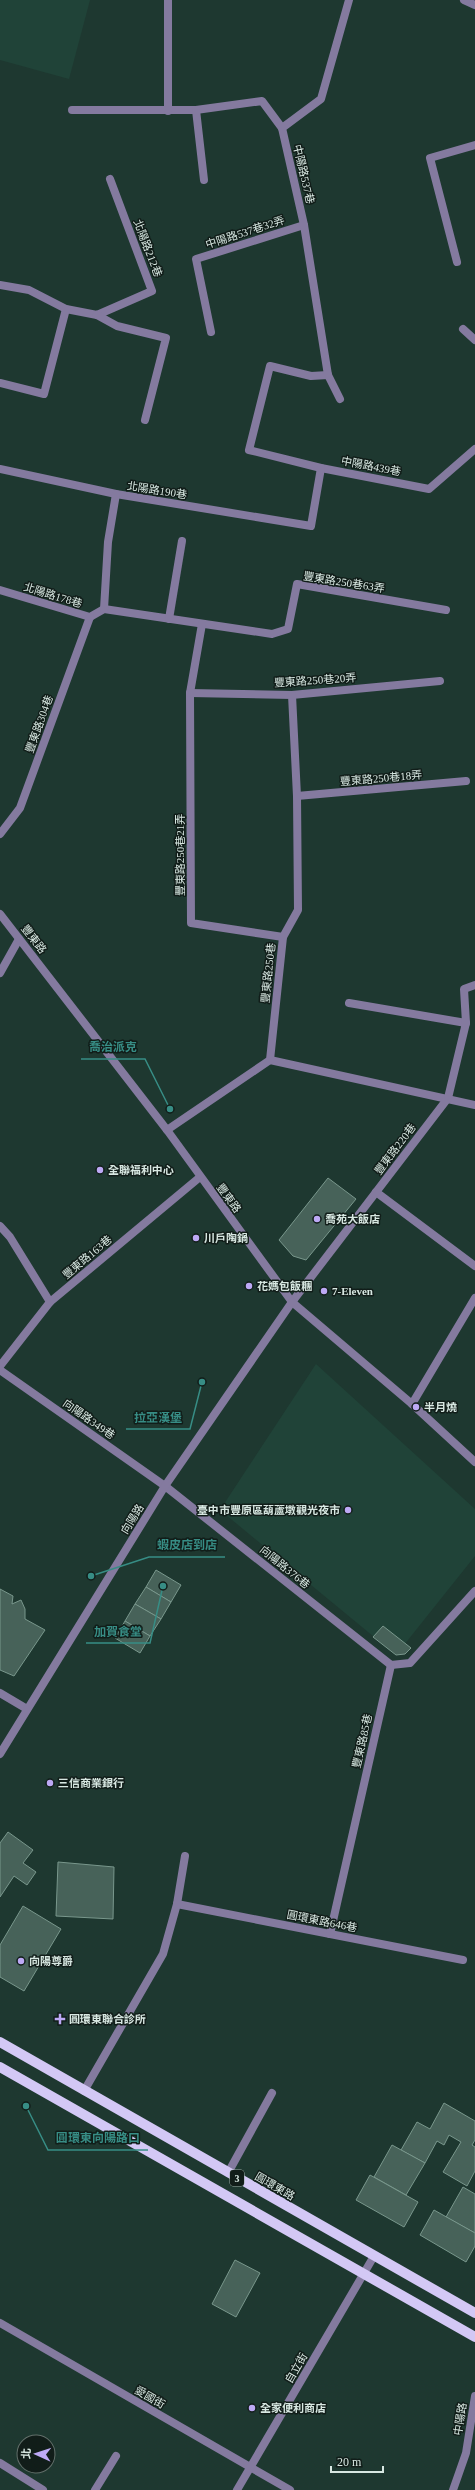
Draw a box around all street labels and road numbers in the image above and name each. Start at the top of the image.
street label: 中陽路537巷 [291,143,317,205]
street label: 中陽路537巷32弄 [204,214,286,250]
street label: 北陽路212巷 [132,218,164,278]
street label: 中陽路439巷 [340,454,402,478]
street label: 北陽路190巷 [126,479,188,501]
street label: 豐東路250巷63弄 [302,570,386,594]
street label: 北陽路178巷 [22,580,84,610]
street label: 豐東路250巷20弄 [273,671,357,689]
street label: 豐東路304巷 [23,694,55,754]
street label: 豐東路250巷18弄 [339,768,423,788]
street label: 豐東路250巷21弄 [174,814,186,896]
street label: 豐東路 [19,922,49,956]
street label: 豐東路250巷 [259,942,277,1004]
street label: 豐東路220巷 [372,1121,418,1177]
street label: 豐東路 [214,1181,244,1215]
street label: 豐東路163巷 [60,1233,114,1281]
street label: 向陽路349巷 [61,1397,117,1441]
street label: 向陽路 [118,1502,146,1536]
street label: 向陽路376巷 [258,1543,312,1591]
street label: 豐東路85巷 [350,1713,374,1769]
street label: 圓環東路646巷 [286,1908,358,1934]
road number: 3 [230,2170,244,2186]
street label: 圓環東路 [253,2170,297,2202]
street label: 自立街 [283,2351,309,2385]
street label: 愛國街 [133,2384,167,2410]
street label: 中陽路 [451,2402,469,2436]

